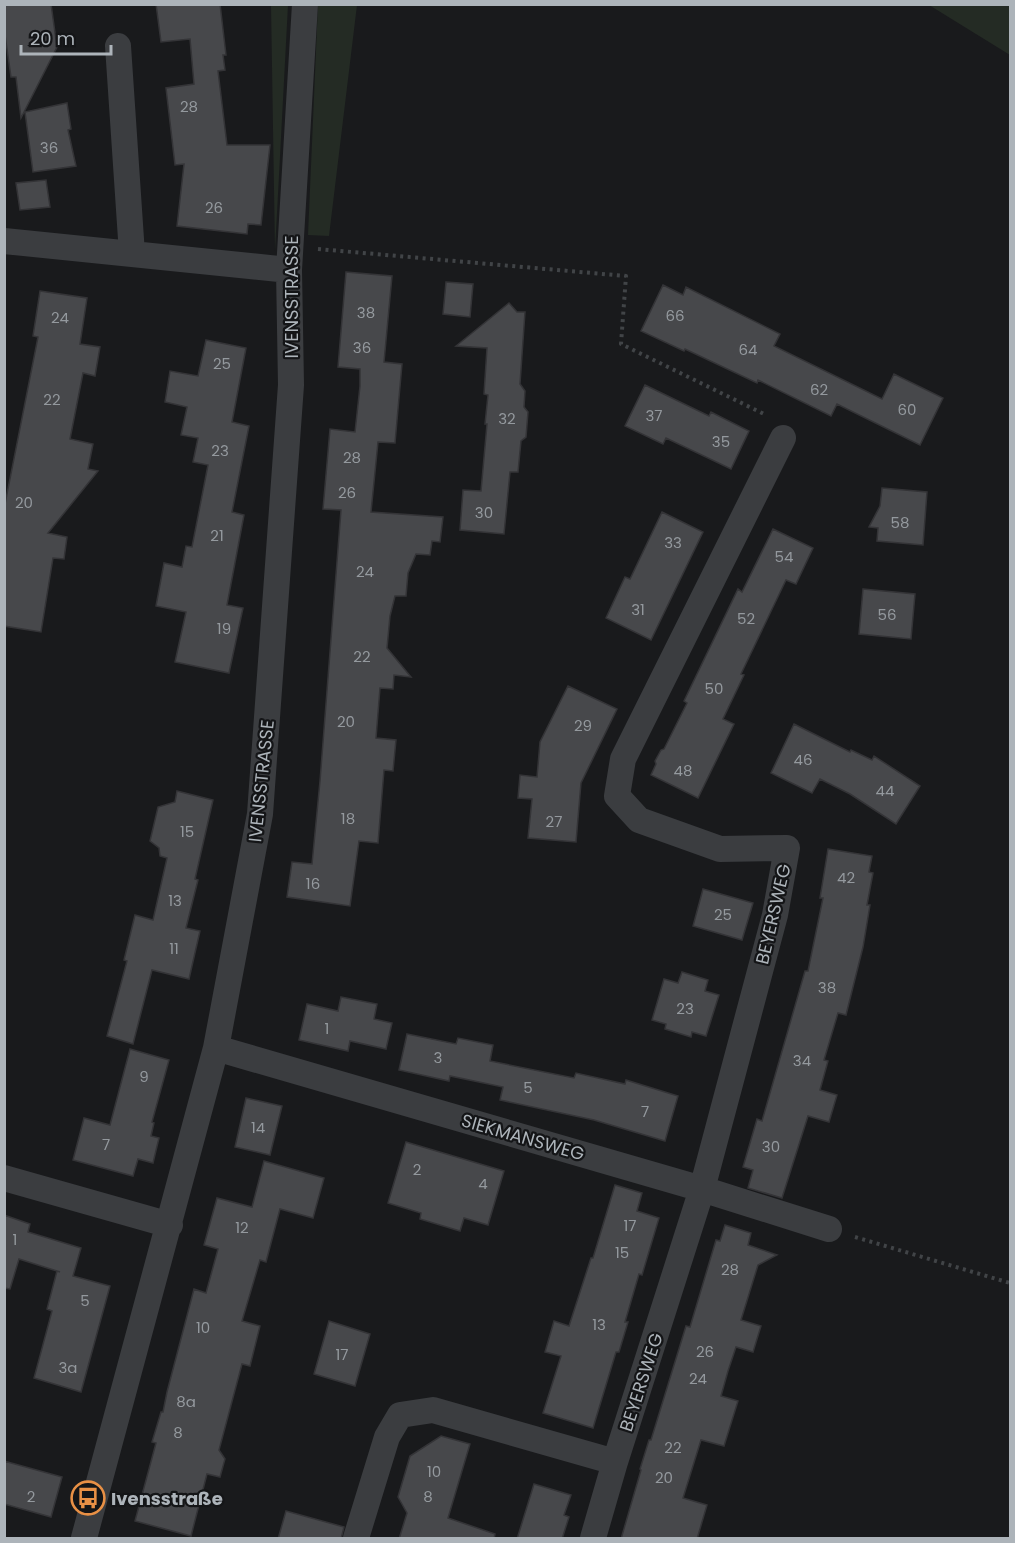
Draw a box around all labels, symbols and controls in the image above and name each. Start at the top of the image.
scale bar [21,18,111,56]
text: 20 m [30,26,75,51]
house number: 28 [180,96,198,117]
house number: 36 [40,137,58,158]
house number: 26 [205,197,223,218]
street label: IVENSSTRASSE [279,236,304,358]
house number: 38 [357,302,375,323]
house number: 66 [665,305,685,326]
house number: 24 [51,307,69,328]
house number: 36 [353,337,371,358]
house number: 64 [739,339,757,360]
house number: 25 [213,353,231,374]
house number: 62 [810,379,828,400]
house number: 22 [43,389,61,410]
house number: 60 [898,399,916,420]
house number: 37 [645,405,663,426]
house number: 32 [498,408,516,429]
house number: 35 [712,431,730,452]
house number: 23 [211,440,229,461]
house number: 28 [343,447,361,468]
house number: 26 [338,482,356,503]
house number: 20 [15,492,33,513]
house number: 30 [475,502,493,523]
house number: 58 [891,512,909,533]
house number: 21 [210,525,224,546]
house number: 33 [664,532,682,553]
house number: 54 [775,546,793,567]
house number: 24 [356,561,374,582]
house number: 31 [631,599,645,620]
house number: 56 [878,604,896,625]
house number: 52 [737,608,755,629]
house number: 19 [217,618,231,639]
house number: 22 [353,646,371,667]
house number: 50 [705,678,723,699]
house number: 20 [337,711,355,732]
house number: 29 [574,715,592,736]
street label: IVENSSTRASSE [242,719,280,843]
house number: 46 [794,749,812,770]
house number: 48 [674,760,692,781]
house number: 44 [876,780,894,801]
house number: 18 [341,808,355,829]
house number: 27 [546,811,562,832]
house number: 15 [180,821,194,842]
street label: BEYERSWEG [749,861,797,967]
house number: 42 [837,867,855,888]
house number: 16 [306,873,320,894]
house number: 13 [168,890,182,911]
house number: 25 [714,904,732,925]
house number: 11 [169,938,179,959]
house number: 38 [818,977,836,998]
house number: 23 [676,998,694,1019]
house number: 1 [325,1018,329,1039]
house number: 3 [434,1047,442,1068]
house number: 34 [793,1050,811,1071]
house number: 9 [139,1066,149,1087]
house number: 5 [523,1077,533,1098]
house number: 7 [641,1101,649,1122]
street label: SIEKMANSWEG [459,1108,587,1166]
house number: 14 [251,1117,265,1138]
house number: 7 [102,1134,110,1155]
house number: 30 [762,1136,780,1157]
house number: 2 [413,1159,421,1180]
house number: 4 [478,1173,488,1194]
house number: 17 [624,1215,637,1236]
house number: 12 [235,1217,249,1238]
house number: 1 [13,1229,17,1250]
house number: 15 [615,1242,629,1263]
house number: 28 [721,1259,739,1280]
house number: 5 [80,1290,90,1311]
house number: 13 [592,1314,606,1335]
house number: 10 [196,1317,210,1338]
street label: BEYERSWEG [613,1329,669,1435]
house number: 26 [696,1341,714,1362]
house number: 17 [336,1344,349,1365]
house number: 3a [59,1357,77,1378]
house number: 24 [689,1368,707,1389]
house number: 8a [176,1391,196,1412]
house number: 8 [173,1422,183,1443]
house number: 22 [664,1437,682,1458]
house number: 10 [427,1461,441,1482]
house number: 20 [655,1467,673,1488]
bus stop icon: Ivensstraße [70,1480,106,1516]
house number: 2 [27,1486,35,1507]
place label: Ivensstraße [111,1486,223,1511]
house number: 8 [423,1486,433,1507]

